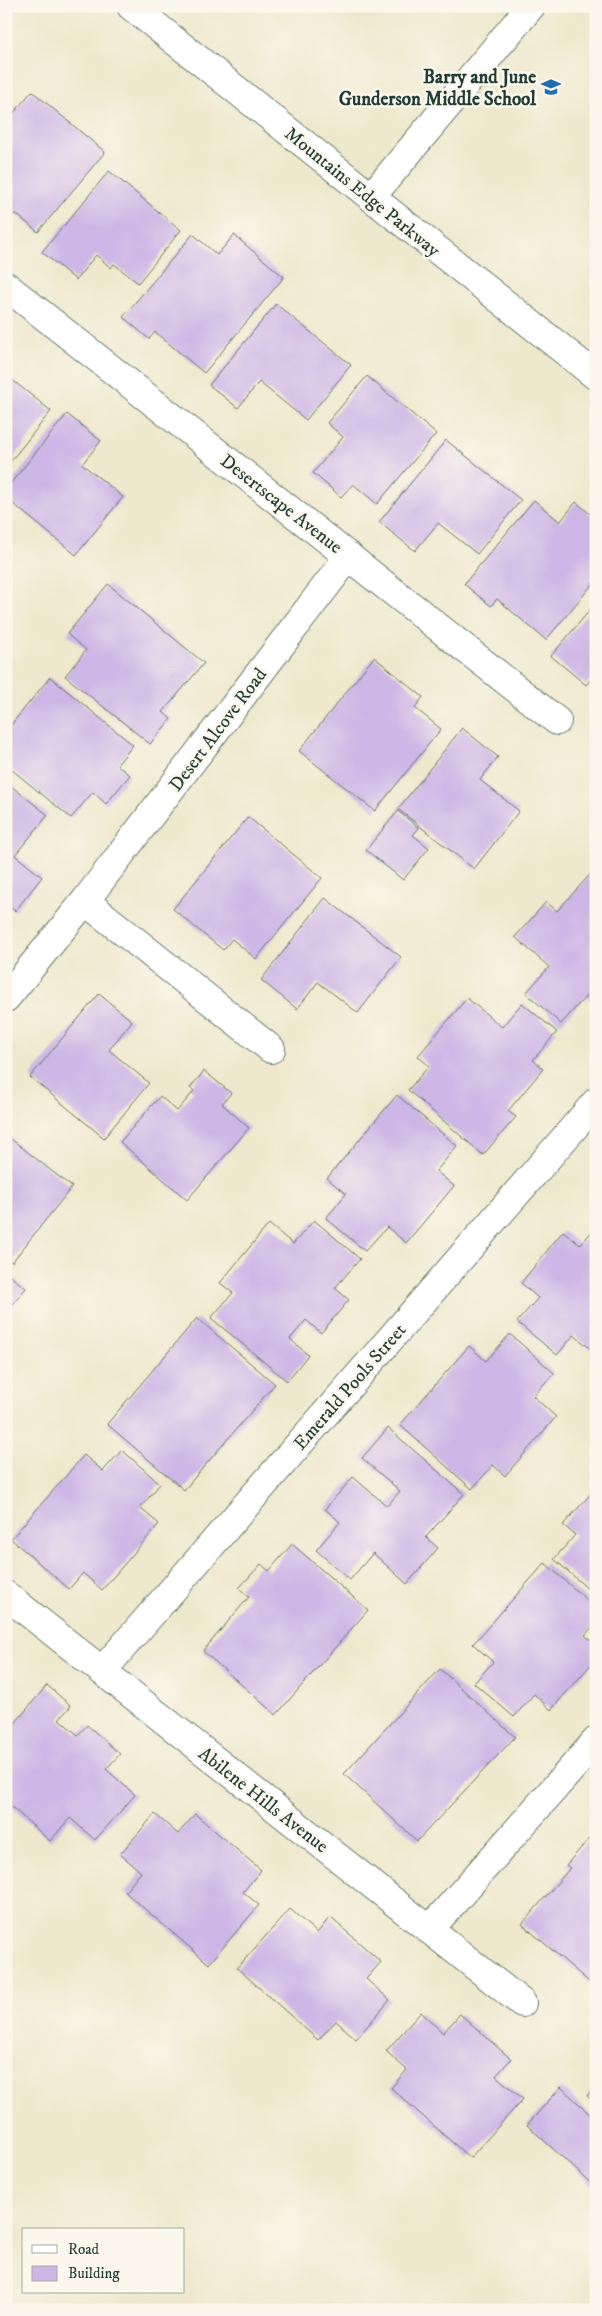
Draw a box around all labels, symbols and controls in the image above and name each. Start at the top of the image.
place label: Barry and June Gunderson Middle School [339,66,536,111]
school or university icon: Barry and June Gunderson Middle School [540,76,562,98]
street label: Mountains Edge Parkway [280,122,445,263]
street label: Desertscape Avenue [216,449,347,559]
street label: Desert Alcove Road [164,663,272,796]
street label: Emerald Pools Street [289,1319,411,1455]
street label: Abilene Hills Avenue [193,1742,333,1858]
legend [22,2228,185,2294]
text: Road [68,2240,100,2259]
text: Building [68,2264,120,2283]

